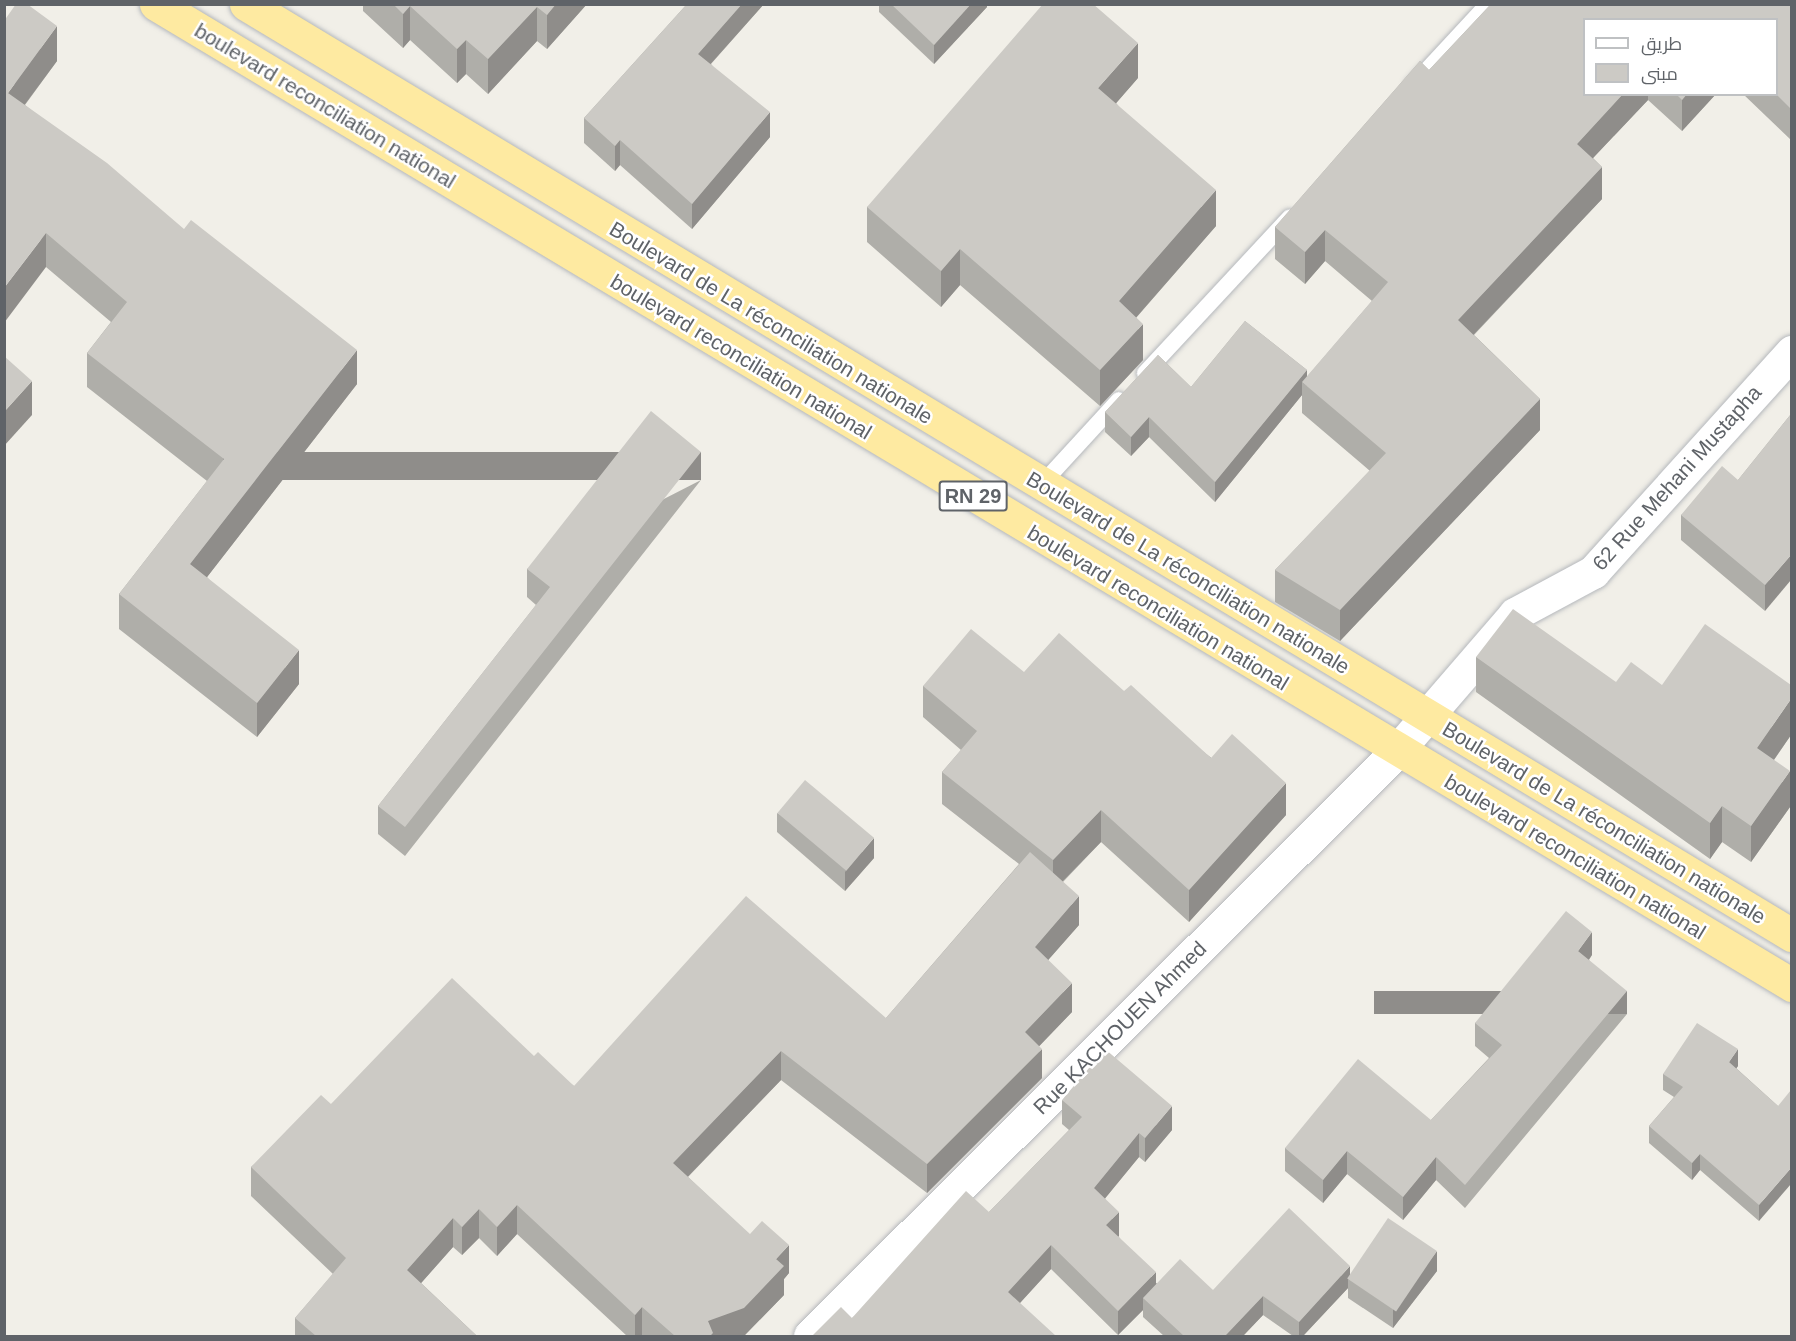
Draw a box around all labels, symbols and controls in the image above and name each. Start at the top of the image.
street label: boulevard reconciliation national [190,18,460,194]
legend [1583,18,1778,96]
text: طريق [1641,34,1682,54]
text: مبنى [1641,64,1678,84]
street label: Boulevard de La réconciliation nationale [605,216,937,430]
street label: boulevard reconciliation national [606,269,876,445]
street label: 62 Rue Mehani Mustapha [1587,380,1767,576]
street label: Boulevard de La réconciliation nationale [1022,466,1354,680]
road number: RN 29 [938,479,1008,513]
street label: boulevard reconciliation national [1023,520,1293,696]
street label: Boulevard de La réconciliation nationale [1438,716,1770,930]
street label: boulevard reconciliation national [1440,769,1710,945]
street label: Rue KACHOUEN Ahmed [1028,936,1212,1120]

